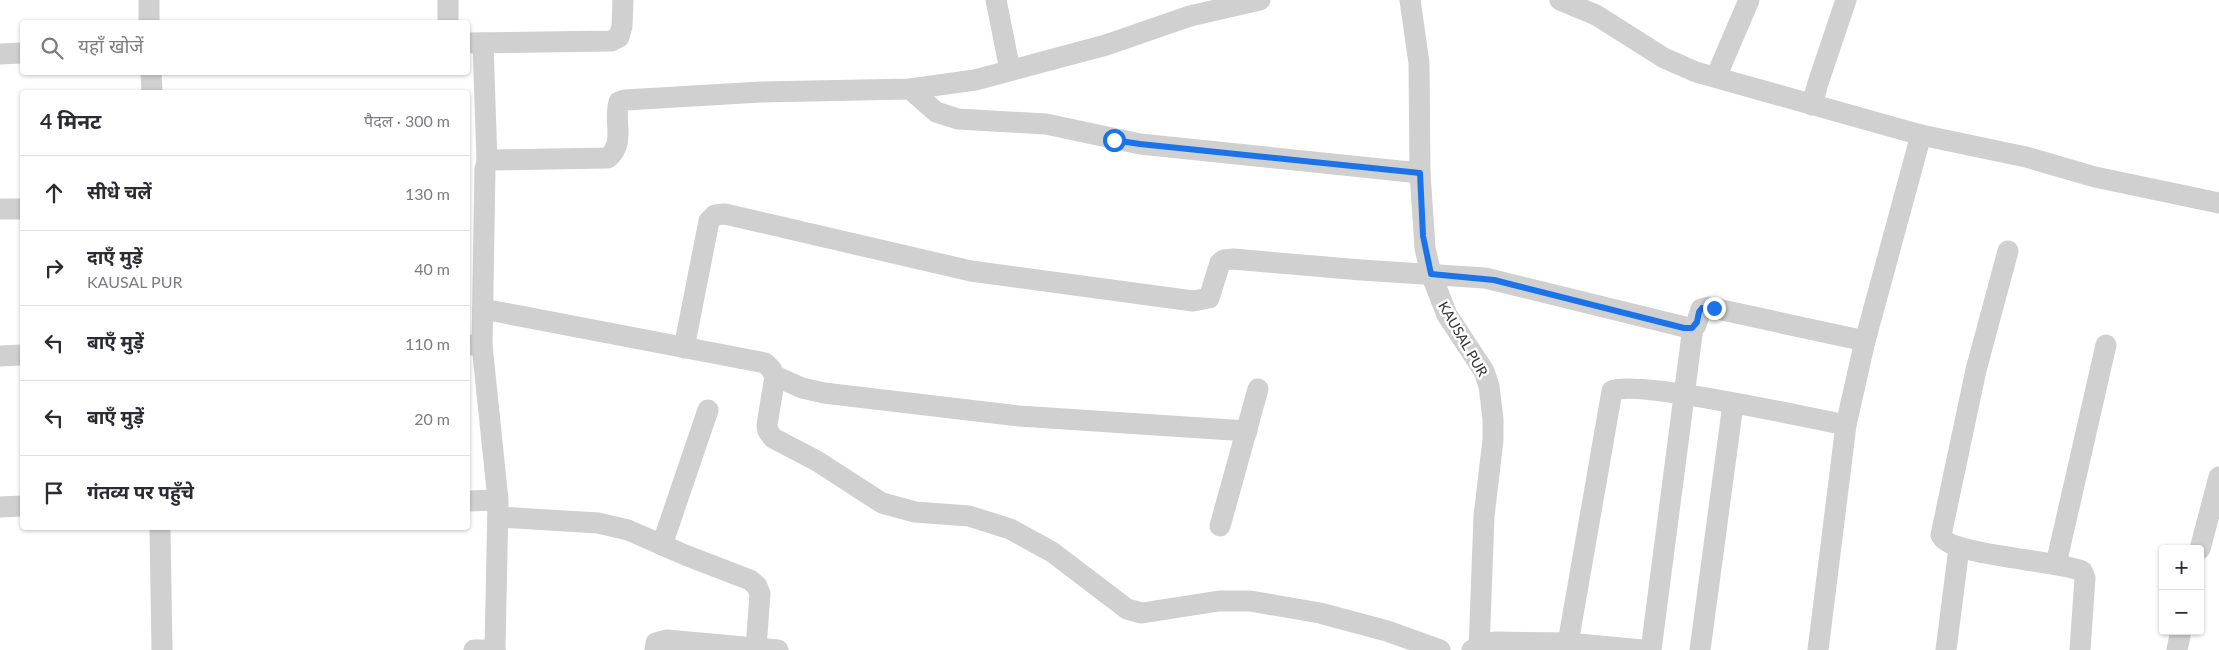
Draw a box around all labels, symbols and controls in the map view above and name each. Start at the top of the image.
search box [20,20,470,75]
icon: search [38,34,66,62]
text: यहाँ खोजें [78,34,143,57]
text: 4 मिनट [40,108,101,133]
text: पैदल · 300 m [364,111,450,130]
route start [1103,129,1126,152]
icon: ahead [40,179,68,207]
text: सीधे चलें [87,180,152,203]
text: 130 m [405,184,450,203]
text: दाएँ मुड़ें [87,245,143,268]
icon: right [40,254,68,282]
text: 40 m [414,259,450,278]
text: KAUSAL PUR [87,272,182,291]
route end [1703,297,1726,320]
street label: KAUSAL PUR [1435,298,1492,379]
icon: left [40,329,68,357]
text: बाएँ मुड़ें [87,330,144,353]
text: 110 m [405,334,450,353]
icon: left [40,404,68,432]
text: बाएँ मुड़ें [87,405,144,428]
text: 20 m [414,409,450,428]
icon: arrive [40,479,68,507]
text: गंतव्य पर पहुँचे [87,480,194,503]
map controls [2159,545,2204,635]
button: + [2159,545,2204,590]
button: − [2159,590,2204,635]

